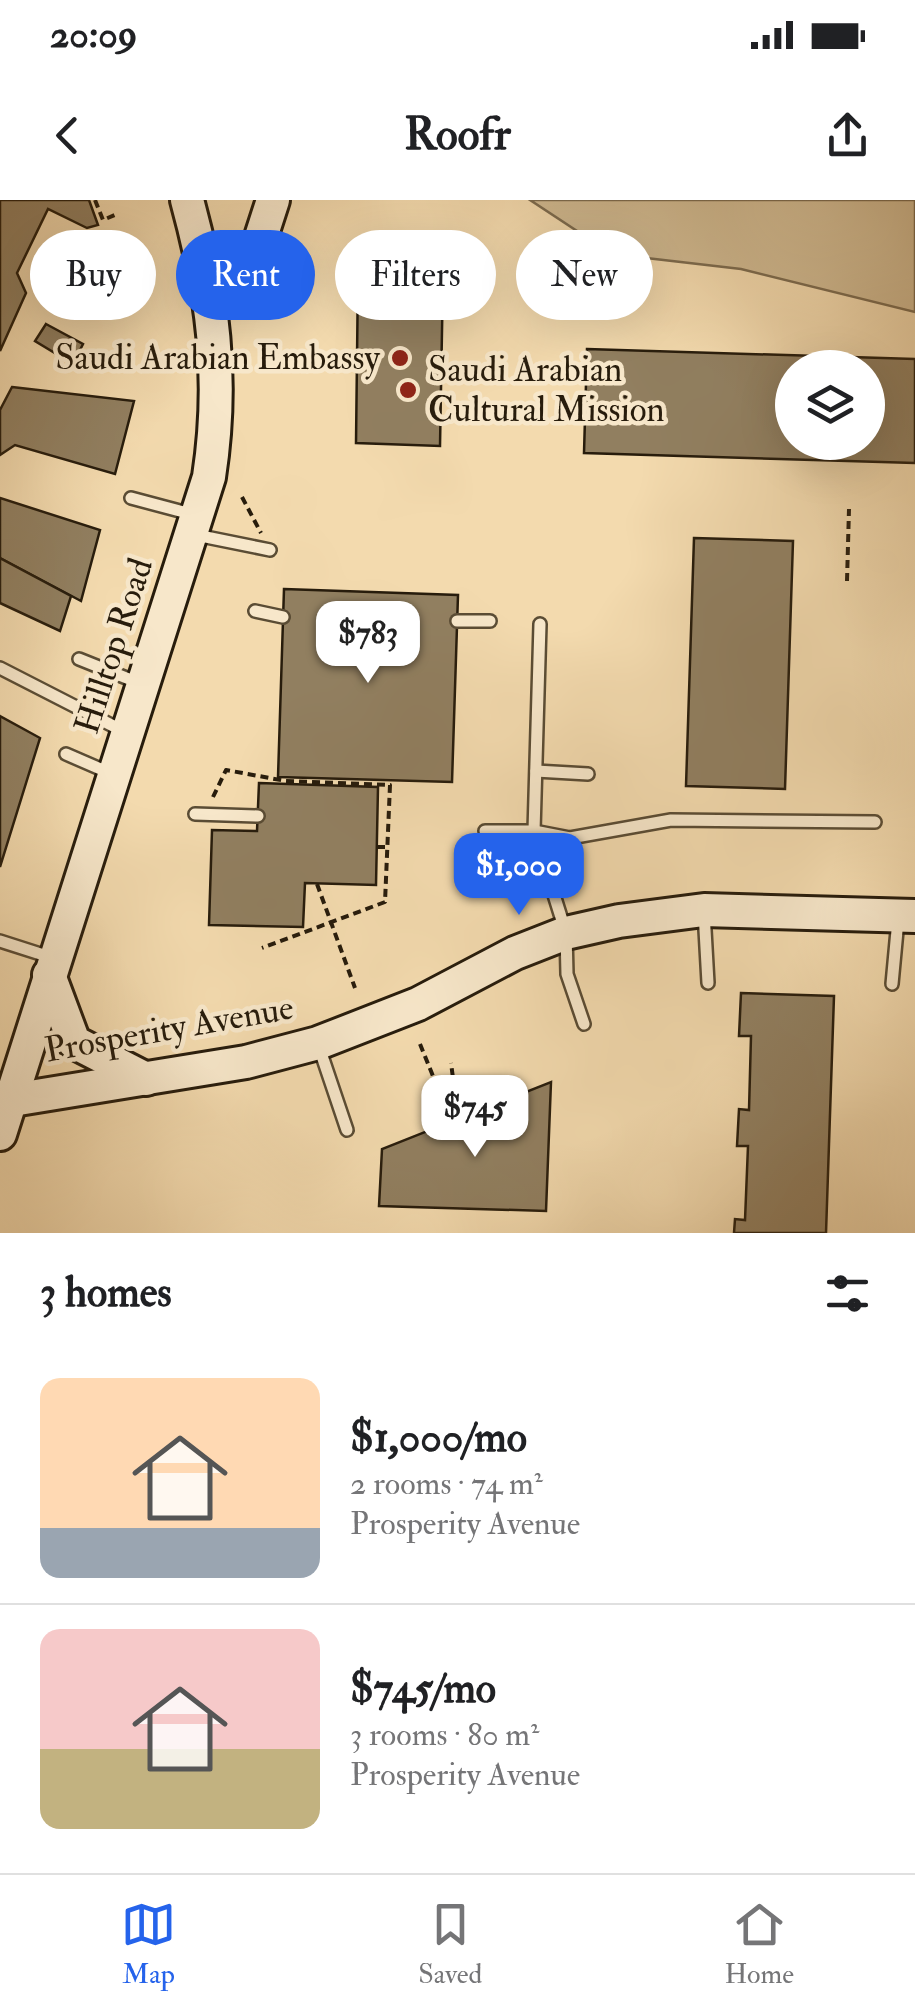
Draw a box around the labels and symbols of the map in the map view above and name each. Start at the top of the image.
place label: Saudi Arabian Embassy [55,336,381,380]
marker: Saudi Arabian Embassy [389,347,411,369]
place label: Saudi Arabian Cultural Mission [428,348,665,432]
marker: Saudi Arabian Cultural Mission [397,379,419,401]
street label: Hilltop Road [65,553,163,739]
pin: $783 [309,601,427,686]
pin: $1,000 [438,833,600,918]
street label: Prosperity Avenue [41,985,297,1073]
pin: $745 [416,1075,534,1160]

